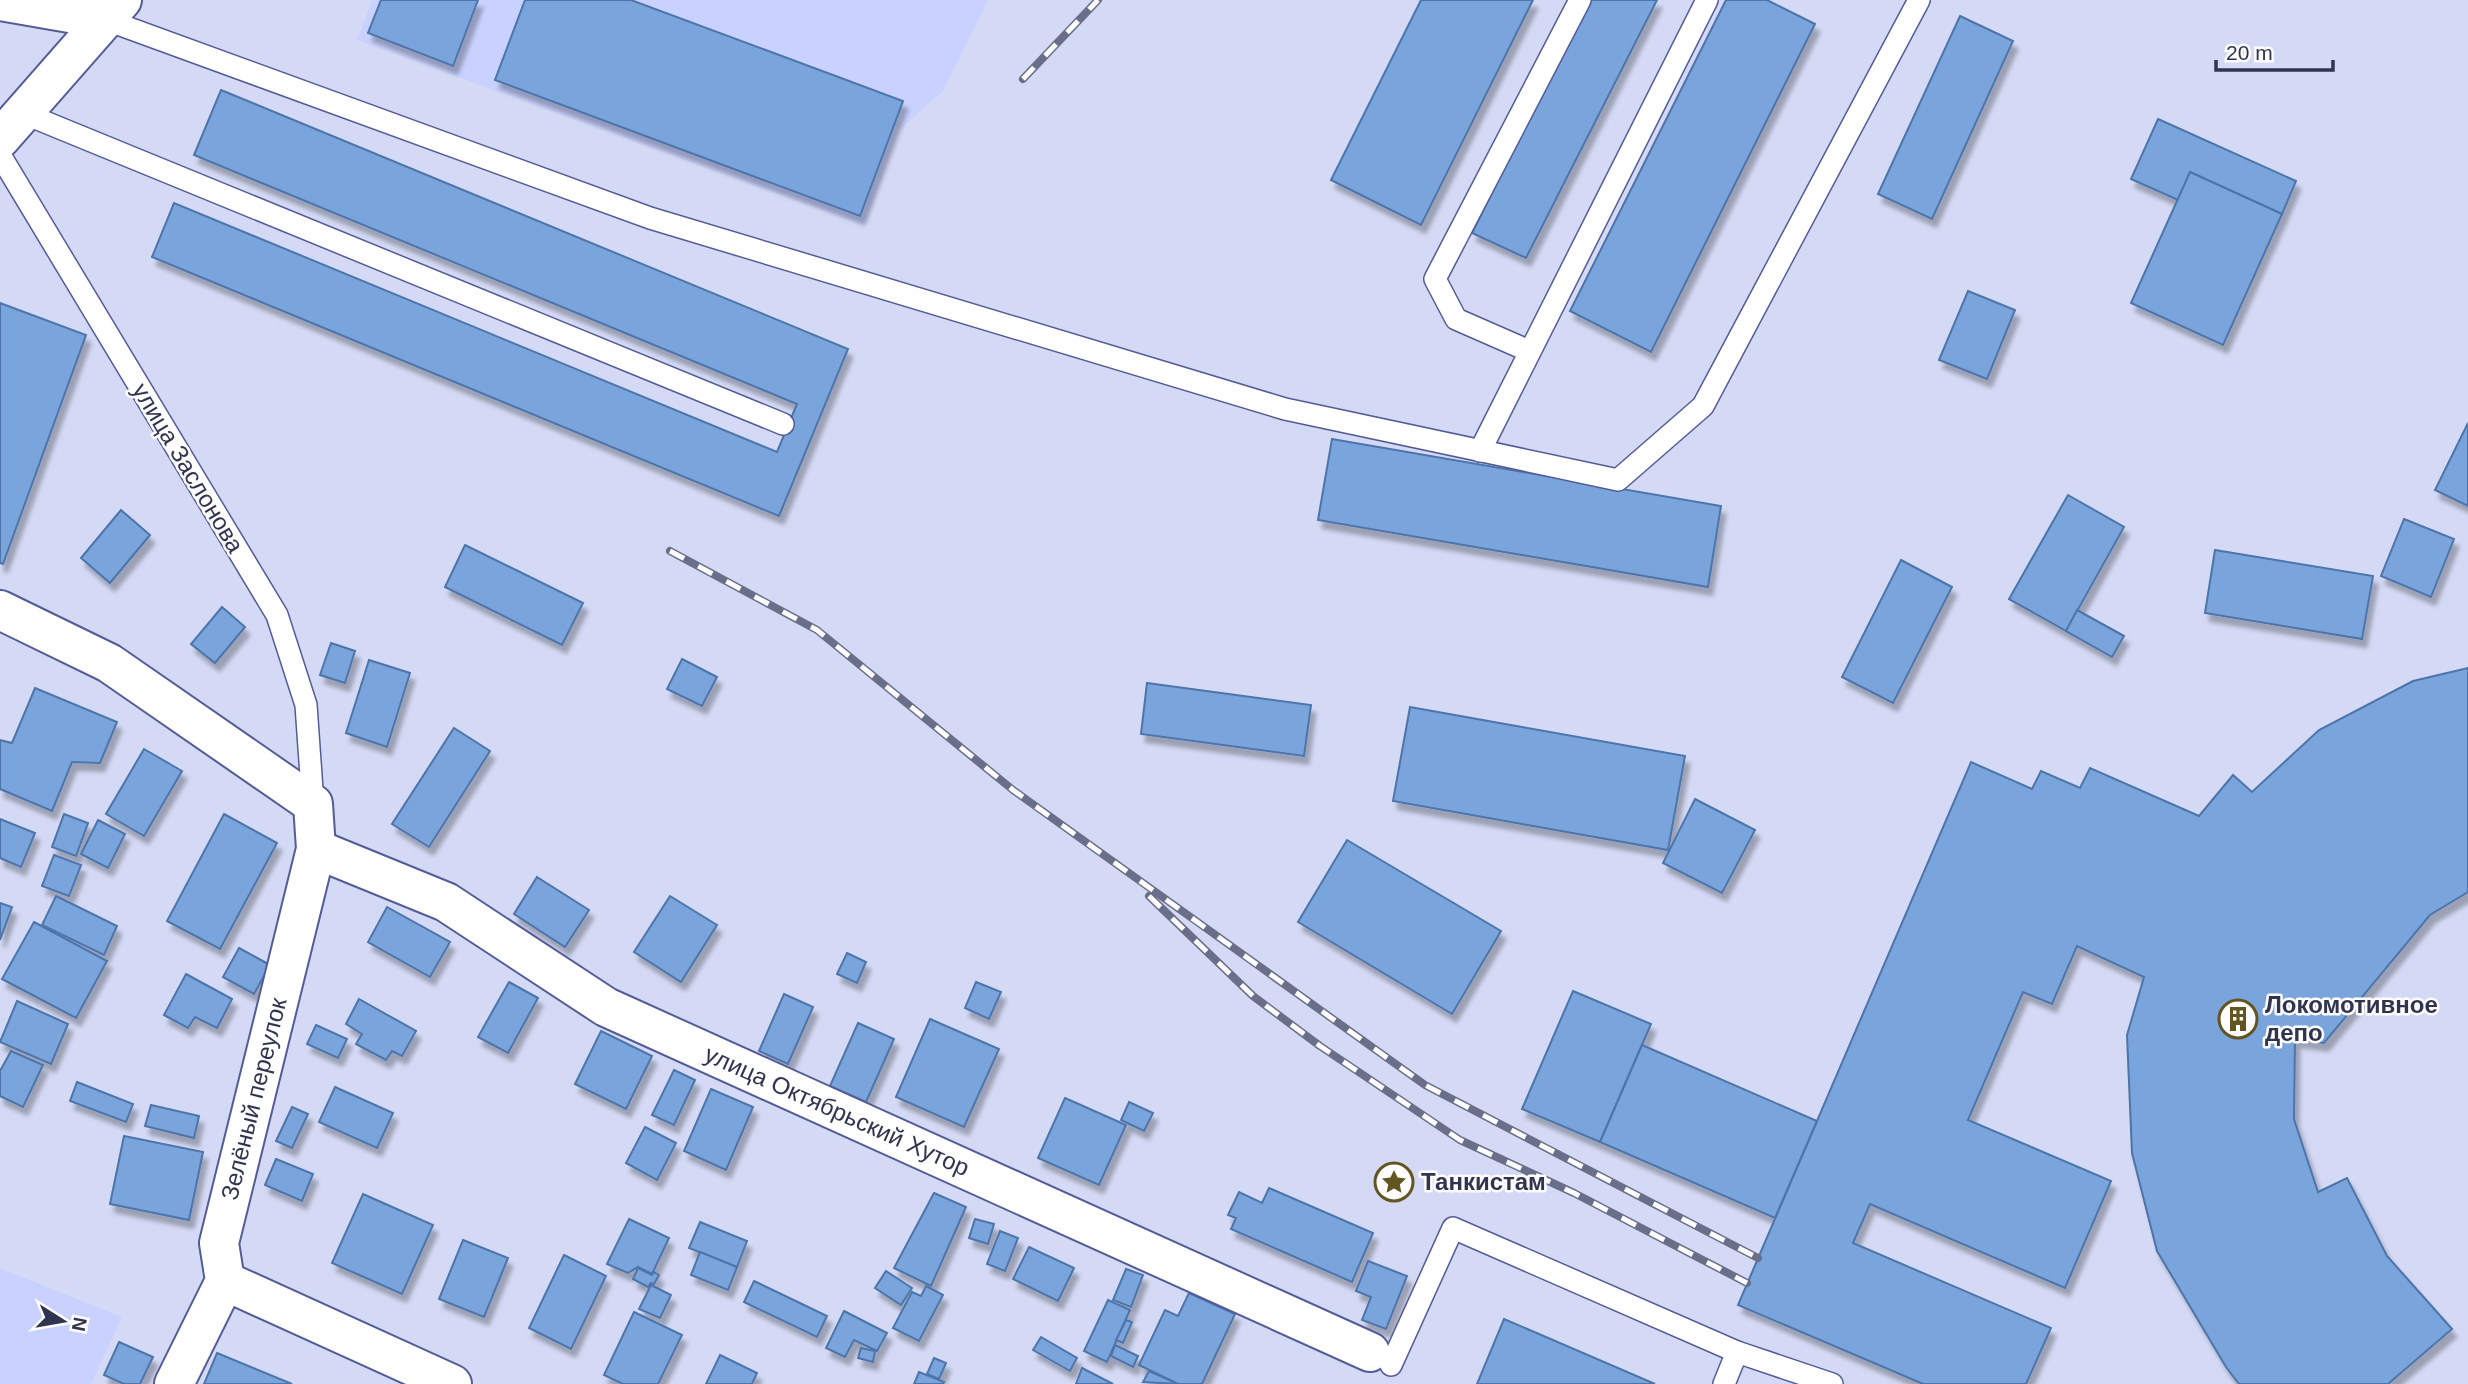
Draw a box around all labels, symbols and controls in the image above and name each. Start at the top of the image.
scale bar [2216,28,2333,72]
text: 20 m [2226,41,2273,64]
street label: улица Заслонова [127,378,250,558]
place label: Локомотивное депо [2265,991,2438,1046]
street label: Зелёный переулок [215,995,292,1203]
building icon: Локомотивное депо [2217,998,2259,1040]
street label: улица Октябрьский Хутор [701,1040,974,1181]
place icon: Танкистам [1373,1161,1415,1203]
place label: Танкистам [1421,1168,1546,1195]
north arrow [28,1286,98,1356]
text: N [68,1315,91,1333]

